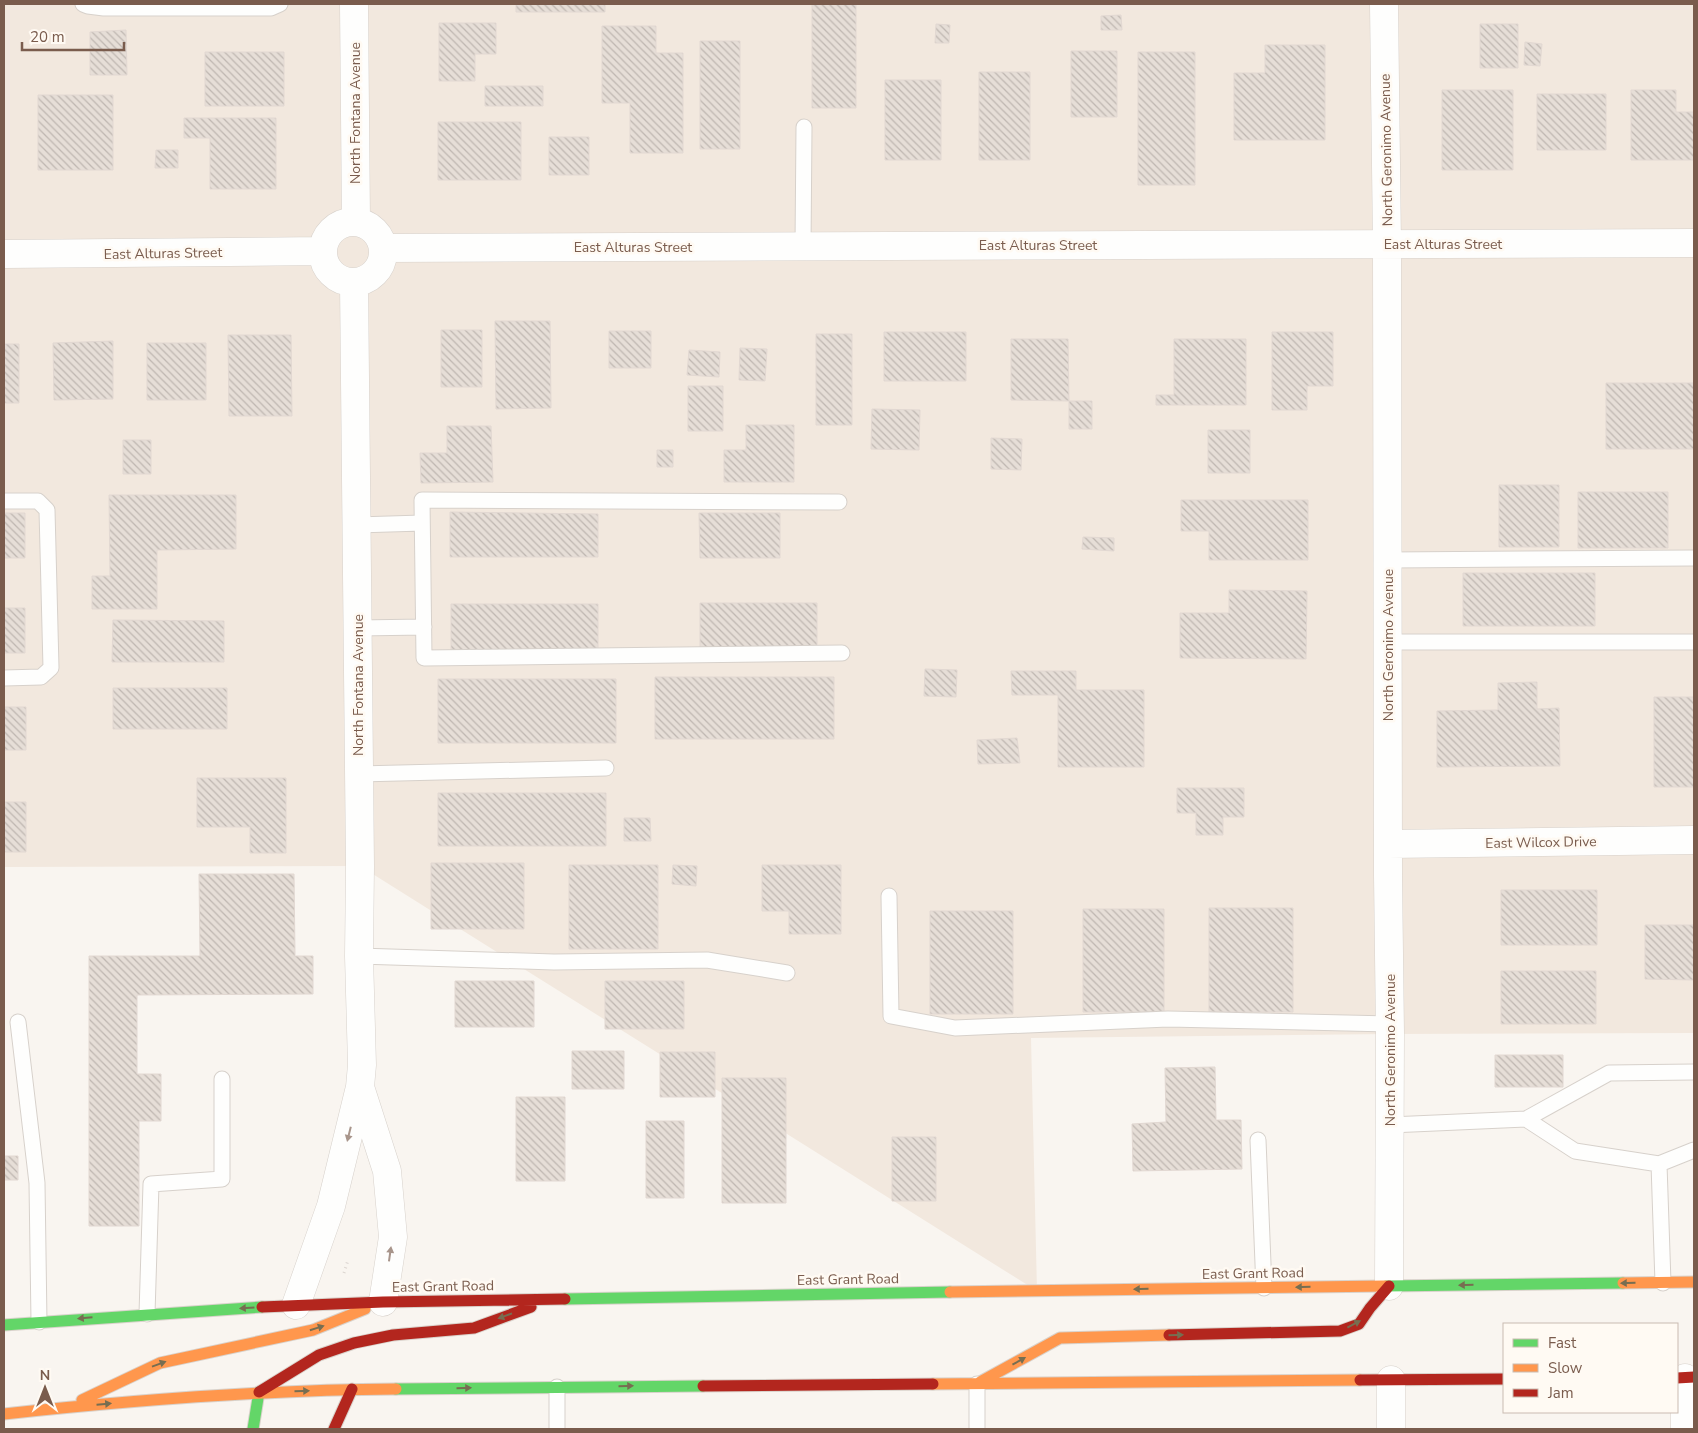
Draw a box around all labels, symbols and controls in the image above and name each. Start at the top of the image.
scale bar [22,20,125,52]
text: 20 m [30,27,65,47]
street label: North Fontana Avenue [346,42,365,184]
street label: North Geronimo Avenue [1376,74,1397,226]
street label: East Alturas Street [1384,235,1502,254]
street label: East Alturas Street [979,236,1097,255]
street label: East Alturas Street [574,238,692,257]
street label: East Alturas Street [104,243,223,264]
street label: North Geronimo Avenue [1379,569,1398,721]
street label: North Fontana Avenue [349,614,368,756]
street label: East Wilcox Drive [1485,832,1597,853]
street label: North Geronimo Avenue [1381,974,1400,1126]
one-way arrow [345,1127,353,1142]
one-way arrow [386,1246,394,1262]
street label: East Grant Road [1202,1263,1304,1284]
street label: East Grant Road [797,1269,899,1290]
street label: East Grant Road [392,1276,494,1297]
one-way arrow [1620,1279,1636,1287]
one-way arrow [1457,1281,1473,1289]
one-way arrow [1295,1283,1311,1291]
one-way arrow [1132,1286,1148,1294]
one-way arrow [239,1304,255,1312]
one-way arrow [497,1312,512,1320]
one-way arrow [77,1314,93,1322]
one-way arrow [1347,1320,1362,1328]
legend [1503,1323,1678,1413]
one-way arrow [310,1324,325,1332]
one-way arrow [1168,1331,1184,1339]
text: Fast [1548,1333,1577,1353]
one-way arrow [1013,1356,1026,1365]
text: Slow [1548,1358,1583,1378]
one-way arrow [151,1360,166,1367]
north arrow [20,1363,70,1413]
text: N [40,1366,50,1385]
one-way arrow [619,1382,635,1390]
text: Jam [1547,1383,1574,1403]
one-way arrow [456,1384,472,1392]
one-way arrow [294,1387,310,1395]
one-way arrow [97,1400,113,1408]

